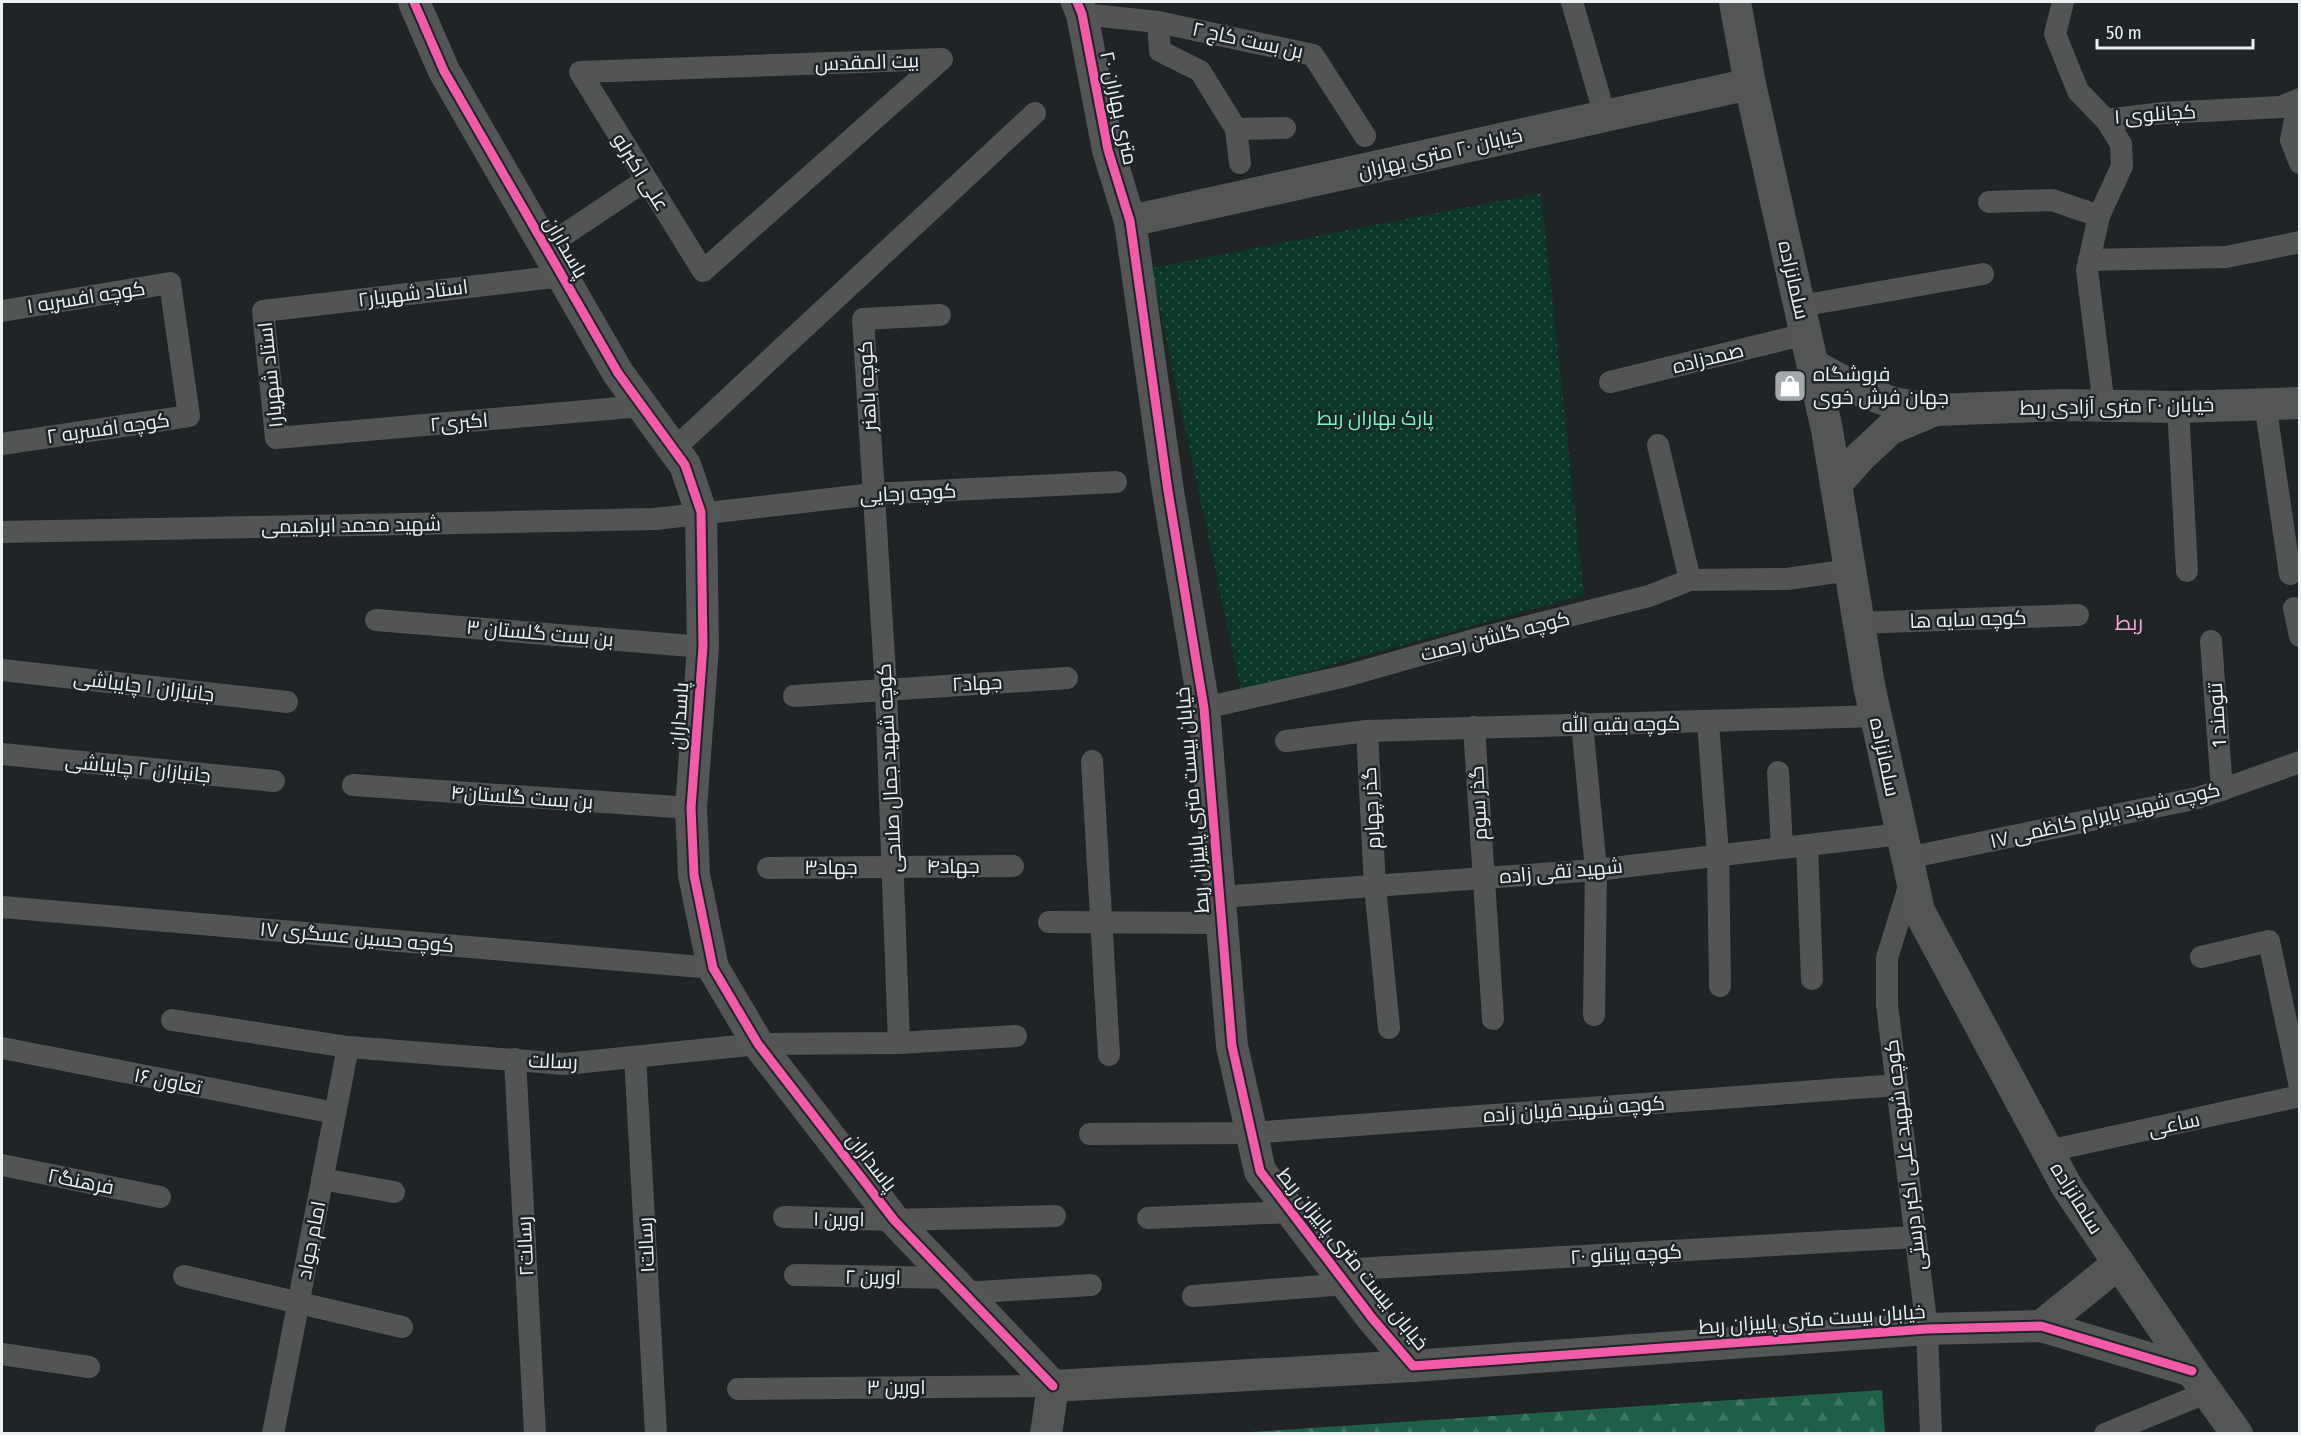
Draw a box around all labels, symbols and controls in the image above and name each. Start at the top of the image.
scale bar [2097,12,2253,50]
street label: بن بست کاج ۲ [1190,17,1306,65]
text: 50 m [2106,22,2142,44]
street label: بیت المقدس [814,48,920,77]
street label: ۲۰ متری بهاران [1094,49,1143,167]
street label: کچانلوی ۱ [2113,99,2197,130]
street label: خیابان ۲۰ متری بهاران [1355,122,1525,185]
street label: علی اکبرلو [607,129,674,216]
street label: پاسداران [538,212,594,283]
street label: سلمانزاده [1773,238,1815,322]
street label: استاد شهریار۲ [357,274,470,313]
street label: کوچه افسریه ۱ [25,276,147,319]
street label: استاد شهریار۱ [252,321,288,429]
street label: صمدزاده [1670,338,1746,378]
street label: کوچه باهنر [853,340,882,433]
place label: فروشگاه جهان فرش خوی [1813,362,1949,410]
shop icon: فروشگاه جهان فرش خوی [1772,368,1808,404]
street label: خیابان ۲۰ متری آزادی ربط [2020,392,2215,421]
park label: پارک بهاران ربط [1317,406,1434,431]
street label: کوچه افسریه ۲ [45,407,171,449]
street label: اکبری۲ [429,408,489,437]
street label: کوچه رجایی [859,478,957,509]
street label: شهید محمد ابراهیمی [261,511,441,540]
street label: کوچه سایه ها [1909,605,2027,634]
street label: کوچه گلشن رحمت [1418,606,1572,667]
district label: ربط [2115,610,2143,636]
street label: بن بست گلستان ۳ [465,615,615,652]
street label: کوچه شهید جمال صلاحی [872,663,907,873]
street label: جانبازان ۱ چایباشی [72,665,216,708]
street label: جهاد۲ [951,670,1003,697]
street label: پاسداران [665,681,694,751]
street label: تنومند 1 [2203,681,2231,748]
street label: خیابان بیست متری پاییزان ربط [1170,686,1215,914]
street label: کوچه بقیه الله [1562,710,1680,738]
street label: سلمانزاده [1865,715,1905,799]
street label: جانبازان ۲ چایباشی [64,748,212,789]
street label: گذر سوم [1464,765,1494,841]
street label: گذر چهارم [1357,766,1387,850]
street label: کوچه شهید بایرام کاظمی ۱۷ [1988,777,2223,855]
street label: بن بست گلستان۴ [450,780,594,815]
street label: جهاد۴ [926,854,980,879]
street label: شهید تقی زاده [1498,854,1624,889]
street label: جهاد۳ [804,855,858,880]
street label: کوچه حسین عسگری ۱۷ [259,917,455,958]
street label: کوچه شهید علی اکبر درستی [1879,1038,1932,1272]
street label: رسالت [528,1048,578,1074]
street label: تعاون ۱۶ [132,1063,205,1100]
street label: کوچه شهید قربان زاده [1482,1091,1666,1128]
street label: ساعی [2146,1107,2202,1142]
street label: پاسداران [841,1128,903,1197]
street label: سلمانزاده [2046,1158,2108,1238]
street label: فرهنگ۲ [46,1163,116,1199]
street label: خیابان بیست متری پاییزان ربط [1271,1163,1434,1356]
street label: امام جواد [292,1199,332,1281]
street label: اورین ۱ [813,1207,865,1232]
street label: رسالت۲ [511,1215,539,1277]
street label: رسالت۱ [633,1217,659,1273]
street label: کوچه بیانلو ۲۰ [1570,1239,1683,1270]
street label: اورین ۲ [845,1265,901,1290]
street label: خیابان بیست متری پاییزان ربط [1698,1299,1926,1340]
street label: اورین ۳ [866,1375,926,1400]

